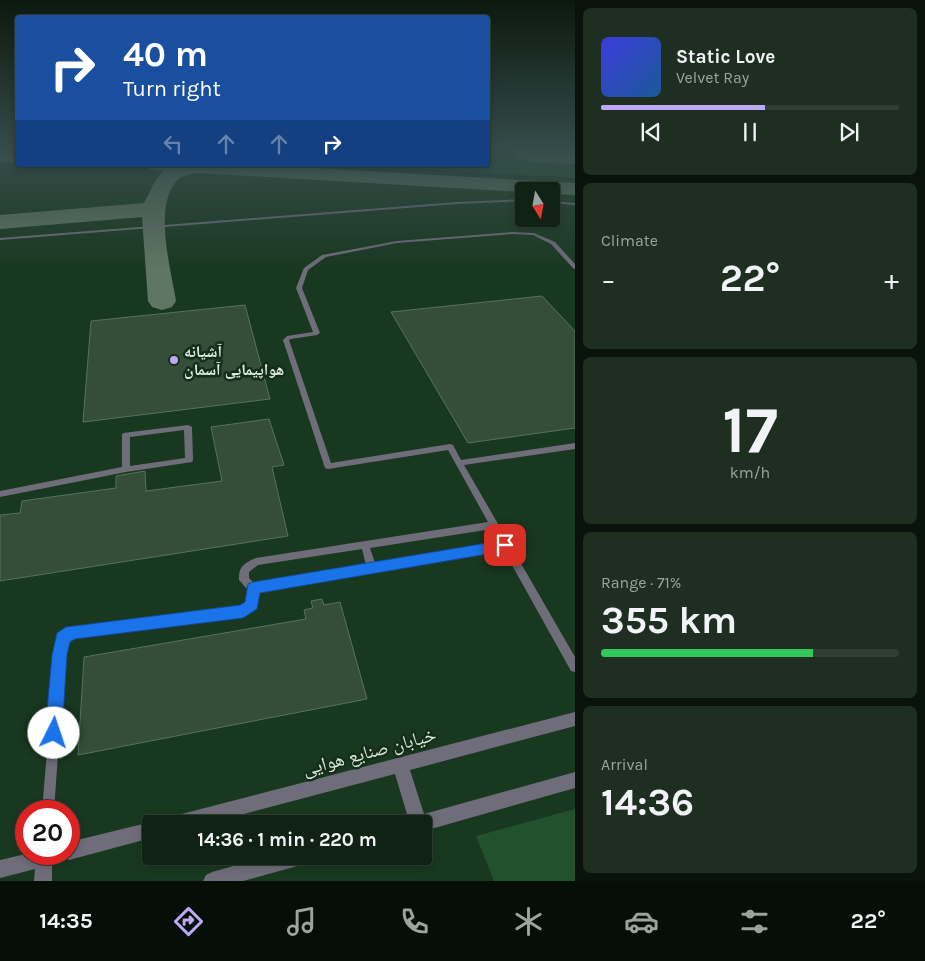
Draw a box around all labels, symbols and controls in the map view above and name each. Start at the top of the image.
text: 40 m [123,34,208,75]
icon: right [40,35,105,100]
text: Static Love [676,46,775,68]
text: Velvet Ray [676,68,749,87]
text: Turn right [123,76,221,102]
icon: previous [637,118,665,146]
icon: pause [736,118,764,146]
icon: next [835,118,863,146]
icon: left [159,130,187,158]
icon: ahead [212,130,240,158]
icon: ahead [265,130,293,158]
icon: right [318,130,346,158]
north arrow [515,182,560,228]
map controls [515,182,560,227]
text: Climate [601,231,658,250]
text: 22° [720,256,780,301]
text: − [601,263,616,296]
text: + [884,263,899,296]
place label: آشیانه هواپیمایی آسمان [184,342,284,379]
marker: آشیانه هواپیمایی آسمان [168,354,180,366]
text: 17 [722,392,778,468]
text: km/h [730,463,770,482]
pin [484,524,526,566]
icon: arrive [491,531,519,559]
text: Range · 71% [601,573,681,592]
text: 355 km [601,598,737,643]
position arrow [27,706,79,758]
street label: خیابان صنایع هوایی [300,724,439,781]
text: Arrival [601,755,648,774]
text: 14:36 [601,780,694,825]
speed limit sign: 20 [15,800,80,865]
text: 14:36 · 1 min · 220 m [197,829,377,851]
icon: directions [171,904,206,939]
icon: music [284,904,319,939]
icon: phone [397,904,432,939]
icon: climate [511,904,546,939]
icon: car [624,904,659,939]
icon: filters [737,904,772,939]
text: 14:35 [39,908,93,934]
text: 22° [851,908,886,934]

